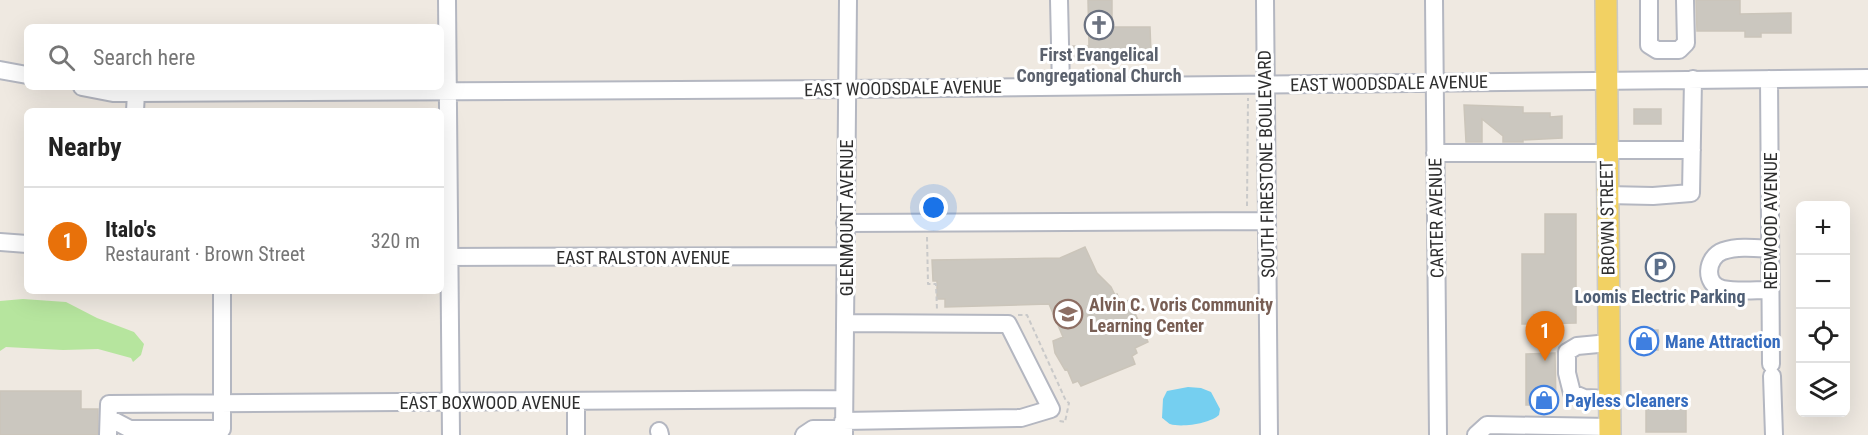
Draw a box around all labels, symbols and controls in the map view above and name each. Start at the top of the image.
church icon: First Evangelical Congregational Church [1083,9,1115,41]
search box [24,24,444,90]
icon: search [45,41,78,74]
place label: First Evangelical Congregational Church [1016,44,1182,86]
text: Search here [93,45,195,70]
street label: SOUTH FIRESTONE BOULEVARD [1254,50,1278,278]
street label: EAST WOODSDALE AVENUE [1290,71,1488,95]
street label: EAST WOODSDALE AVENUE [804,76,1002,100]
text: Nearby [48,132,122,162]
street label: GLENMOUNT AVENUE [836,140,857,296]
street label: REDWOOD AVENUE [1760,152,1781,290]
street label: CARTER AVENUE [1424,158,1448,278]
street label: BROWN STREET [1595,160,1619,276]
your location [919,193,948,222]
map controls [1796,201,1850,417]
button: + [1796,201,1850,255]
text: Italo's [105,217,156,242]
text: 1 [62,229,73,253]
text: 320 m [371,229,420,253]
text: Restaurant · Brown Street [105,242,305,266]
street label: EAST RALSTON AVENUE [556,247,730,268]
parking icon: Loomis Electric Parking [1644,251,1676,283]
button: − [1796,255,1850,309]
place label: Loomis Electric Parking [1574,286,1746,307]
place label: Alvin C. Voris Community Learning Center [1089,294,1273,336]
school or university icon: Alvin C. Voris Community Learning Center [1052,298,1084,330]
button: locate [1796,309,1850,363]
pin: 1 [1526,312,1564,361]
shop icon: Mane Attraction [1628,325,1660,357]
place label: Mane Attraction [1665,331,1781,352]
button: layers [1796,363,1850,417]
shop icon: Payless Cleaners [1528,384,1560,416]
place label: Payless Cleaners [1565,390,1689,411]
street label: EAST BOXWOOD AVENUE [400,392,580,413]

